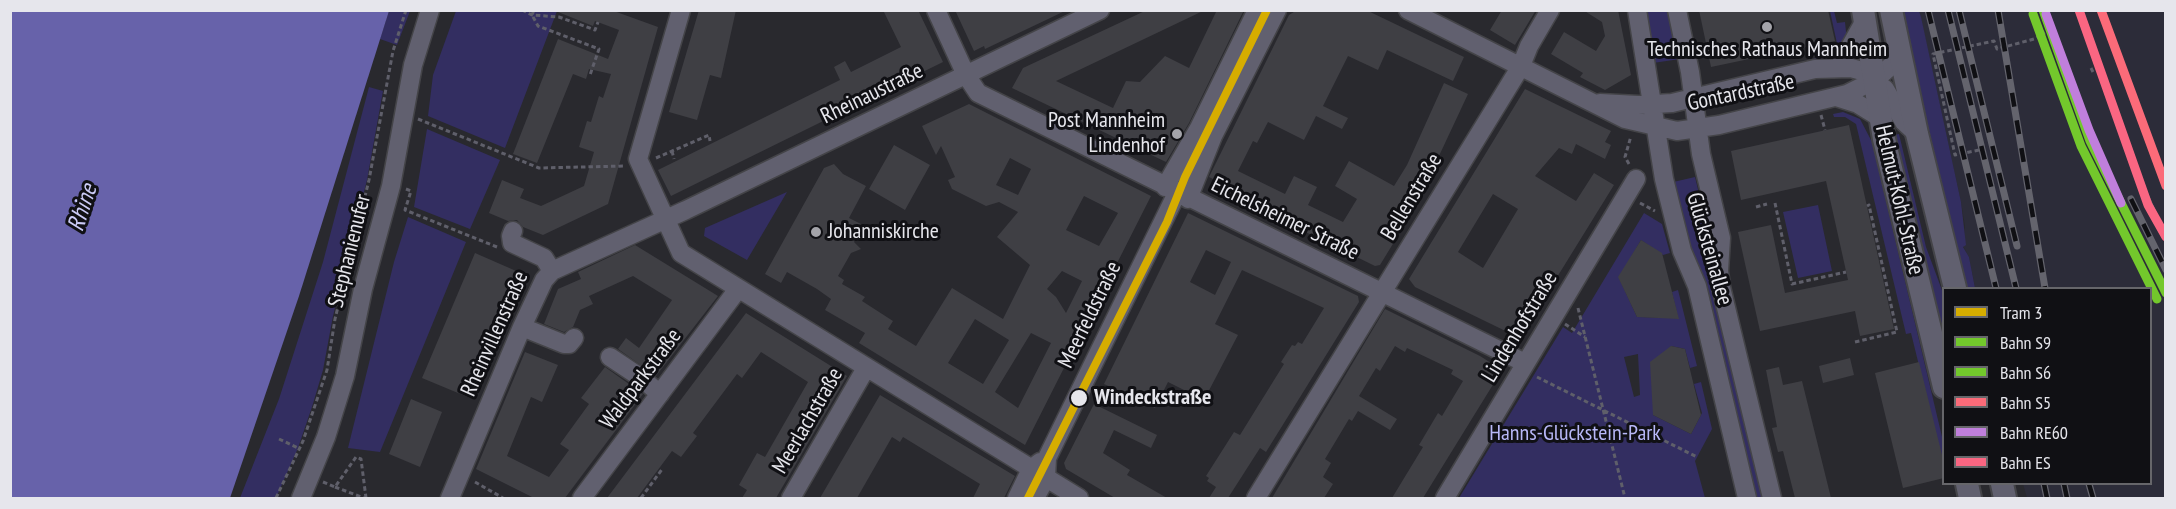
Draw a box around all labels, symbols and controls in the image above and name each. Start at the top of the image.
marker: Technisches Rathaus Mannheim [1760,20,1774,34]
place label: Technisches Rathaus Mannheim [1647,37,1887,63]
street label: Rheinaustraße [817,58,927,130]
street label: Gontardstraße [1685,69,1797,117]
place label: Post Mannheim Lindenhof [1048,108,1165,160]
street label: Helmut-Kohl-Straße [1869,123,1929,277]
marker: Post Mannheim Lindenhof [1170,127,1184,141]
street label: Bellenstraße [1376,149,1448,245]
street label: Eichelsheimer Straße [1207,172,1363,266]
water label: Rhine [62,181,104,235]
street label: Glücksteinallee [1680,190,1738,308]
street label: Stephanienufer [323,192,377,310]
place label: Johanniskirche [828,219,939,245]
marker: Johanniskirche [809,225,823,239]
street label: Meerfeldstraße [1053,257,1127,373]
street label: Rheinvillenstraße [456,267,534,401]
street label: Lindenhofstraße [1477,267,1563,387]
legend [1942,287,2152,485]
text: Tram 3 [2000,301,2042,324]
street label: Waldparkstraße [595,324,687,434]
text: Bahn S9 [2000,331,2051,354]
text: Bahn S6 [2000,361,2051,384]
street label: Meerlachstraße [767,363,849,479]
place label: Windeckstraße [1094,385,1211,411]
marker: Windeckstraße [1069,388,1089,408]
text: Bahn S5 [2000,391,2051,414]
park label: Hanns-Glückstein-Park [1489,421,1661,447]
text: Bahn RE60 [2000,421,2068,444]
text: Bahn ES [2000,451,2051,474]

